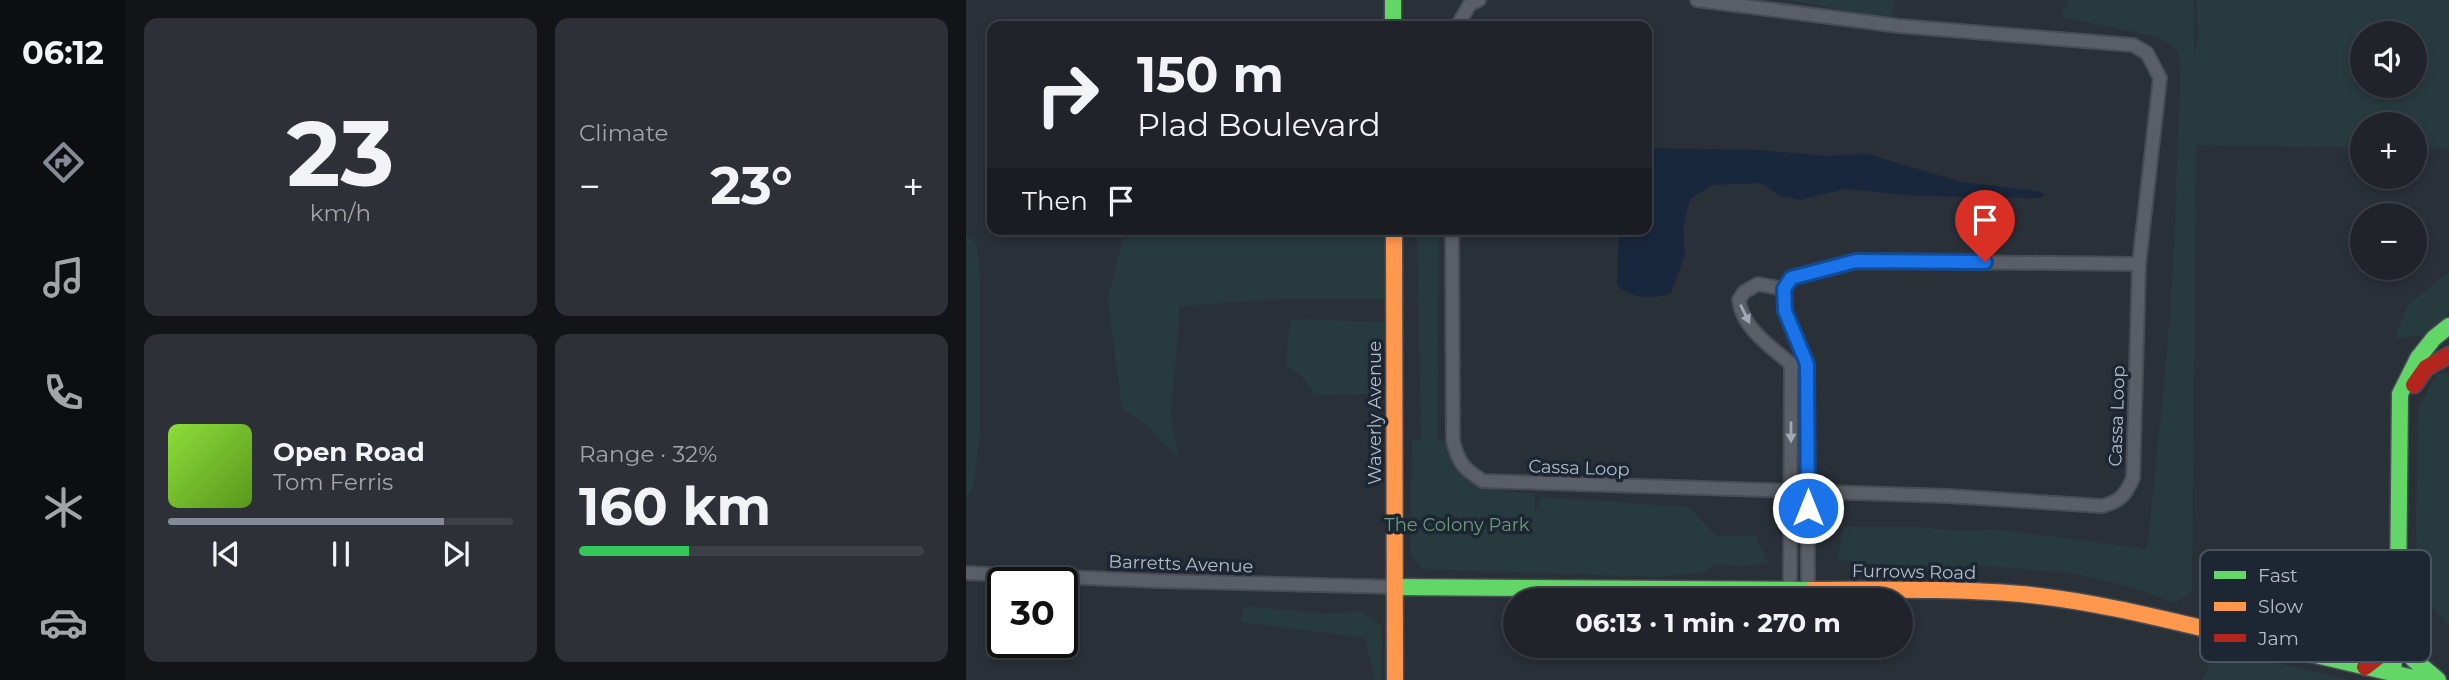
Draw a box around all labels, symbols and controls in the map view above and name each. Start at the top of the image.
map controls [2350,21,2427,280]
button: sound [2350,21,2427,98]
text: 06:12 [22,33,104,72]
text: 150 m [1137,45,1284,104]
icon: right [1022,49,1113,140]
text: 23 [287,98,394,209]
text: Plad Boulevard [1137,105,1381,144]
button: + [2350,112,2427,189]
text: Climate [579,119,668,147]
icon: directions [39,138,88,187]
text: 23° [710,154,793,217]
text: − [579,163,601,210]
text: + [902,163,924,210]
icon: arrive [1102,182,1140,220]
text: Then [1022,185,1088,217]
pin [1955,190,2015,262]
text: km/h [310,199,371,227]
icon: arrive [1966,201,2004,239]
button: − [2350,203,2427,280]
icon: music [39,253,88,302]
one-way arrow [1738,305,1750,325]
street label: Waverly Avenue [1364,341,1386,485]
street label: Cassa Loop [2104,365,2130,467]
icon: phone [39,368,88,417]
one-way arrow [1785,421,1797,443]
text: Open Road [273,436,425,468]
text: Range · 32% [579,440,717,468]
street label: Cassa Loop [1528,455,1630,481]
text: Tom Ferris [273,468,393,496]
position arrow [1771,471,1845,545]
text: 160 km [579,475,771,538]
icon: climate [39,483,88,532]
park label: The Colony Park [1384,514,1530,536]
icon: previous [207,535,245,573]
icon: pause [322,535,360,573]
icon: next [437,535,475,573]
street label: Barretts Avenue [1108,550,1254,578]
legend [2200,550,2431,662]
street label: Furrows Road [1852,560,1976,584]
text: Fast [2258,564,2298,587]
speed limit sign: 30 [987,567,1078,658]
text: Slow [2258,595,2303,618]
icon: car [39,598,88,647]
text: 06:13 · 1 min · 270 m [1575,607,1841,639]
text: Jam [2257,627,2299,650]

